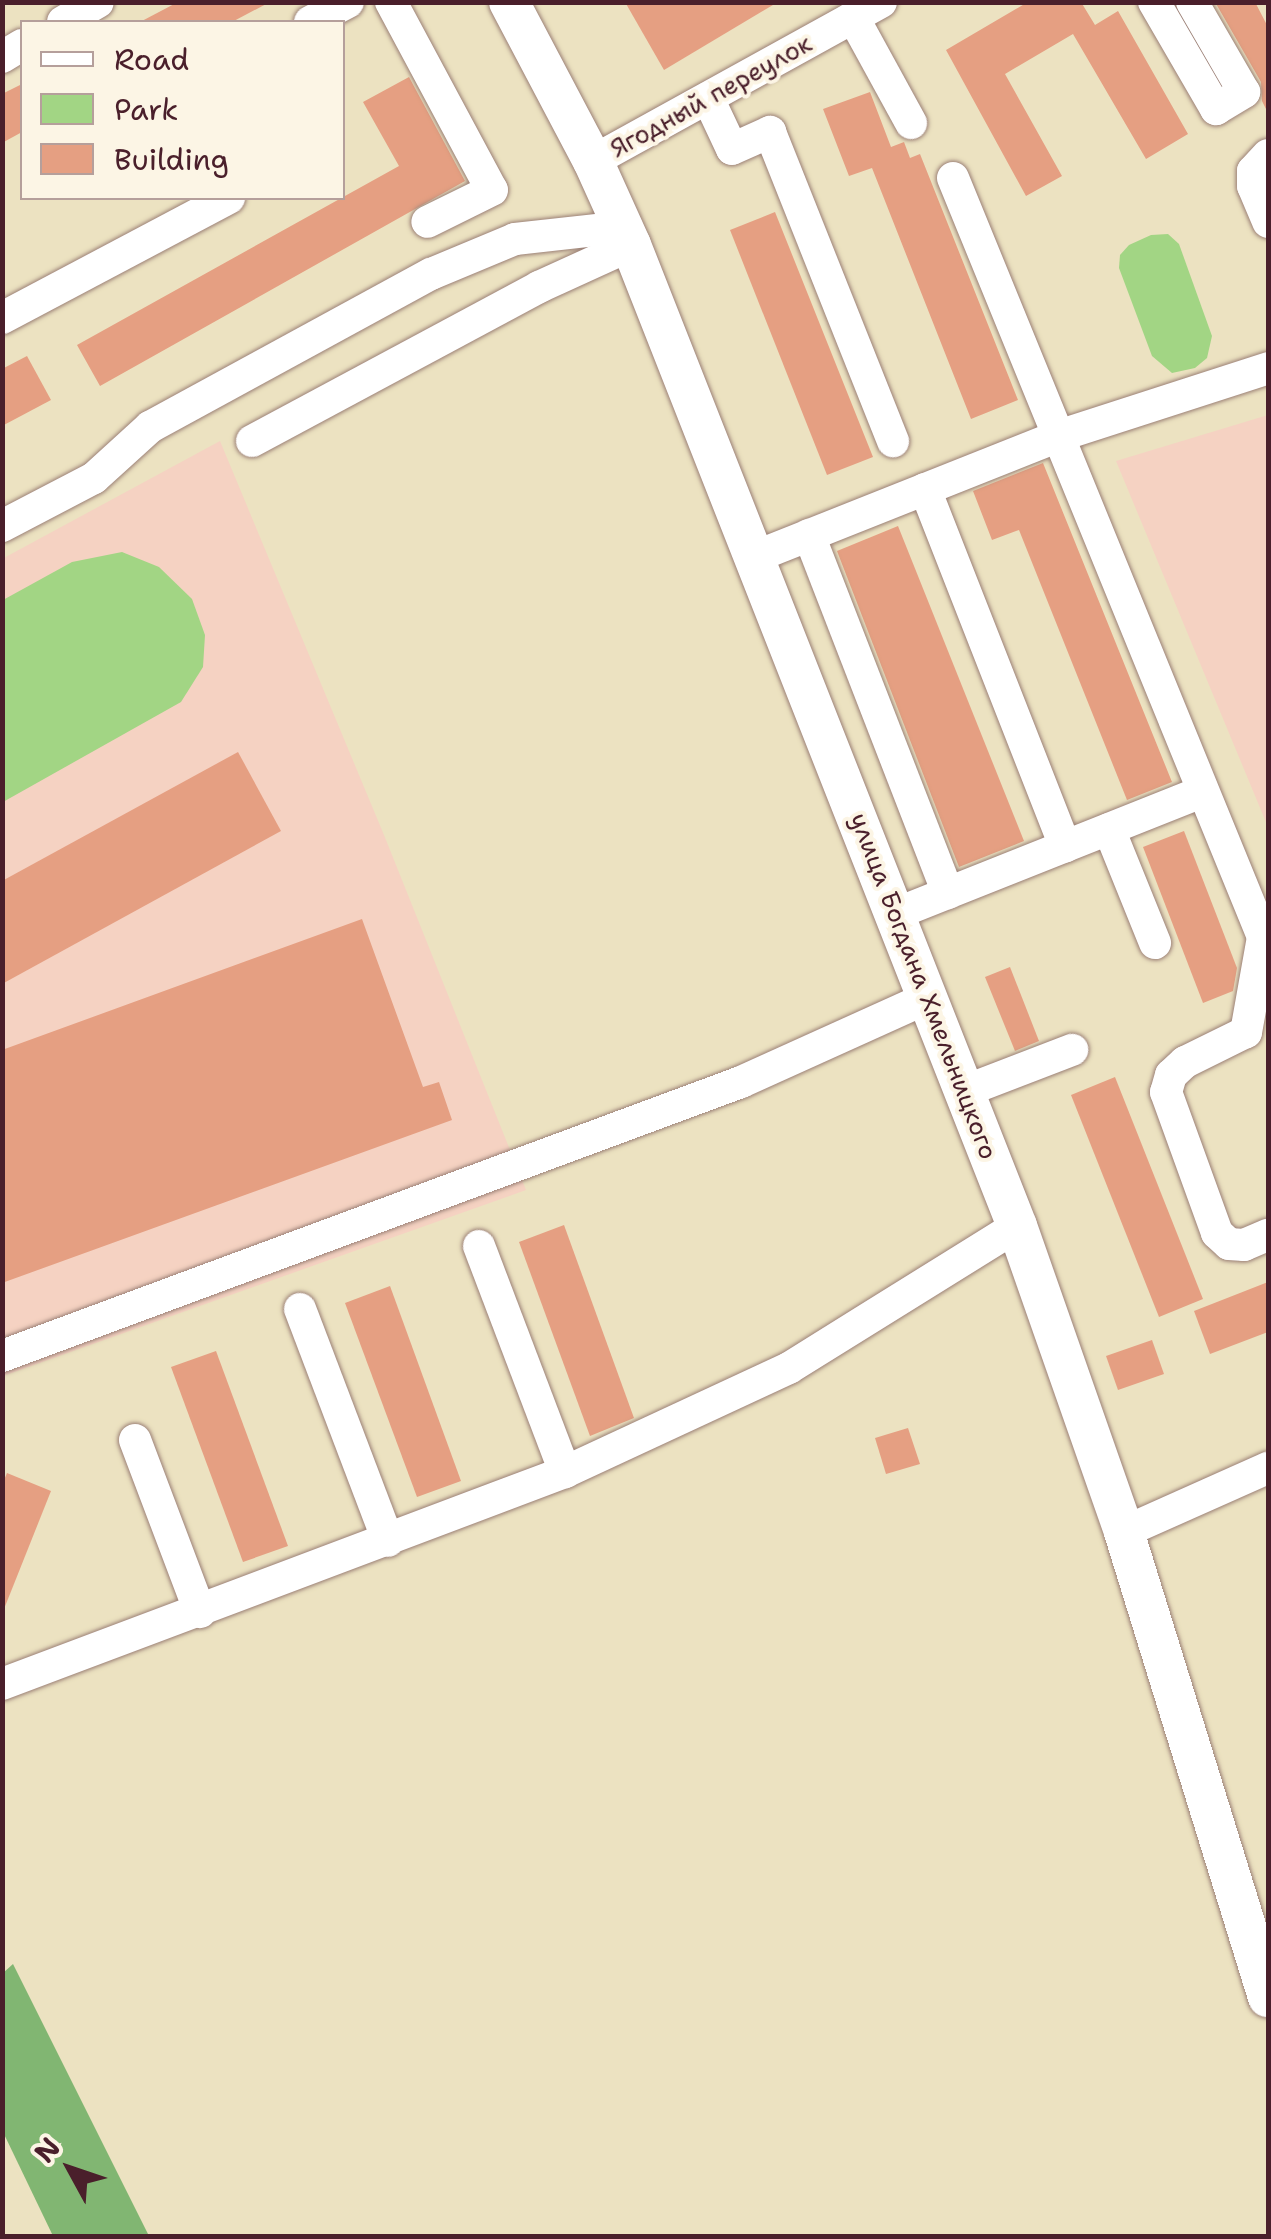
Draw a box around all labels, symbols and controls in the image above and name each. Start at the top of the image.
legend [20,20,345,200]
street label: Ягодный переулок [605,28,817,164]
text: Road [114,39,189,80]
text: Park [114,89,178,130]
text: Building [114,139,229,180]
street label: улица Богдана Хмельницкого [844,809,1004,1163]
north arrow [20,2119,120,2219]
text: N [25,2129,69,2170]

